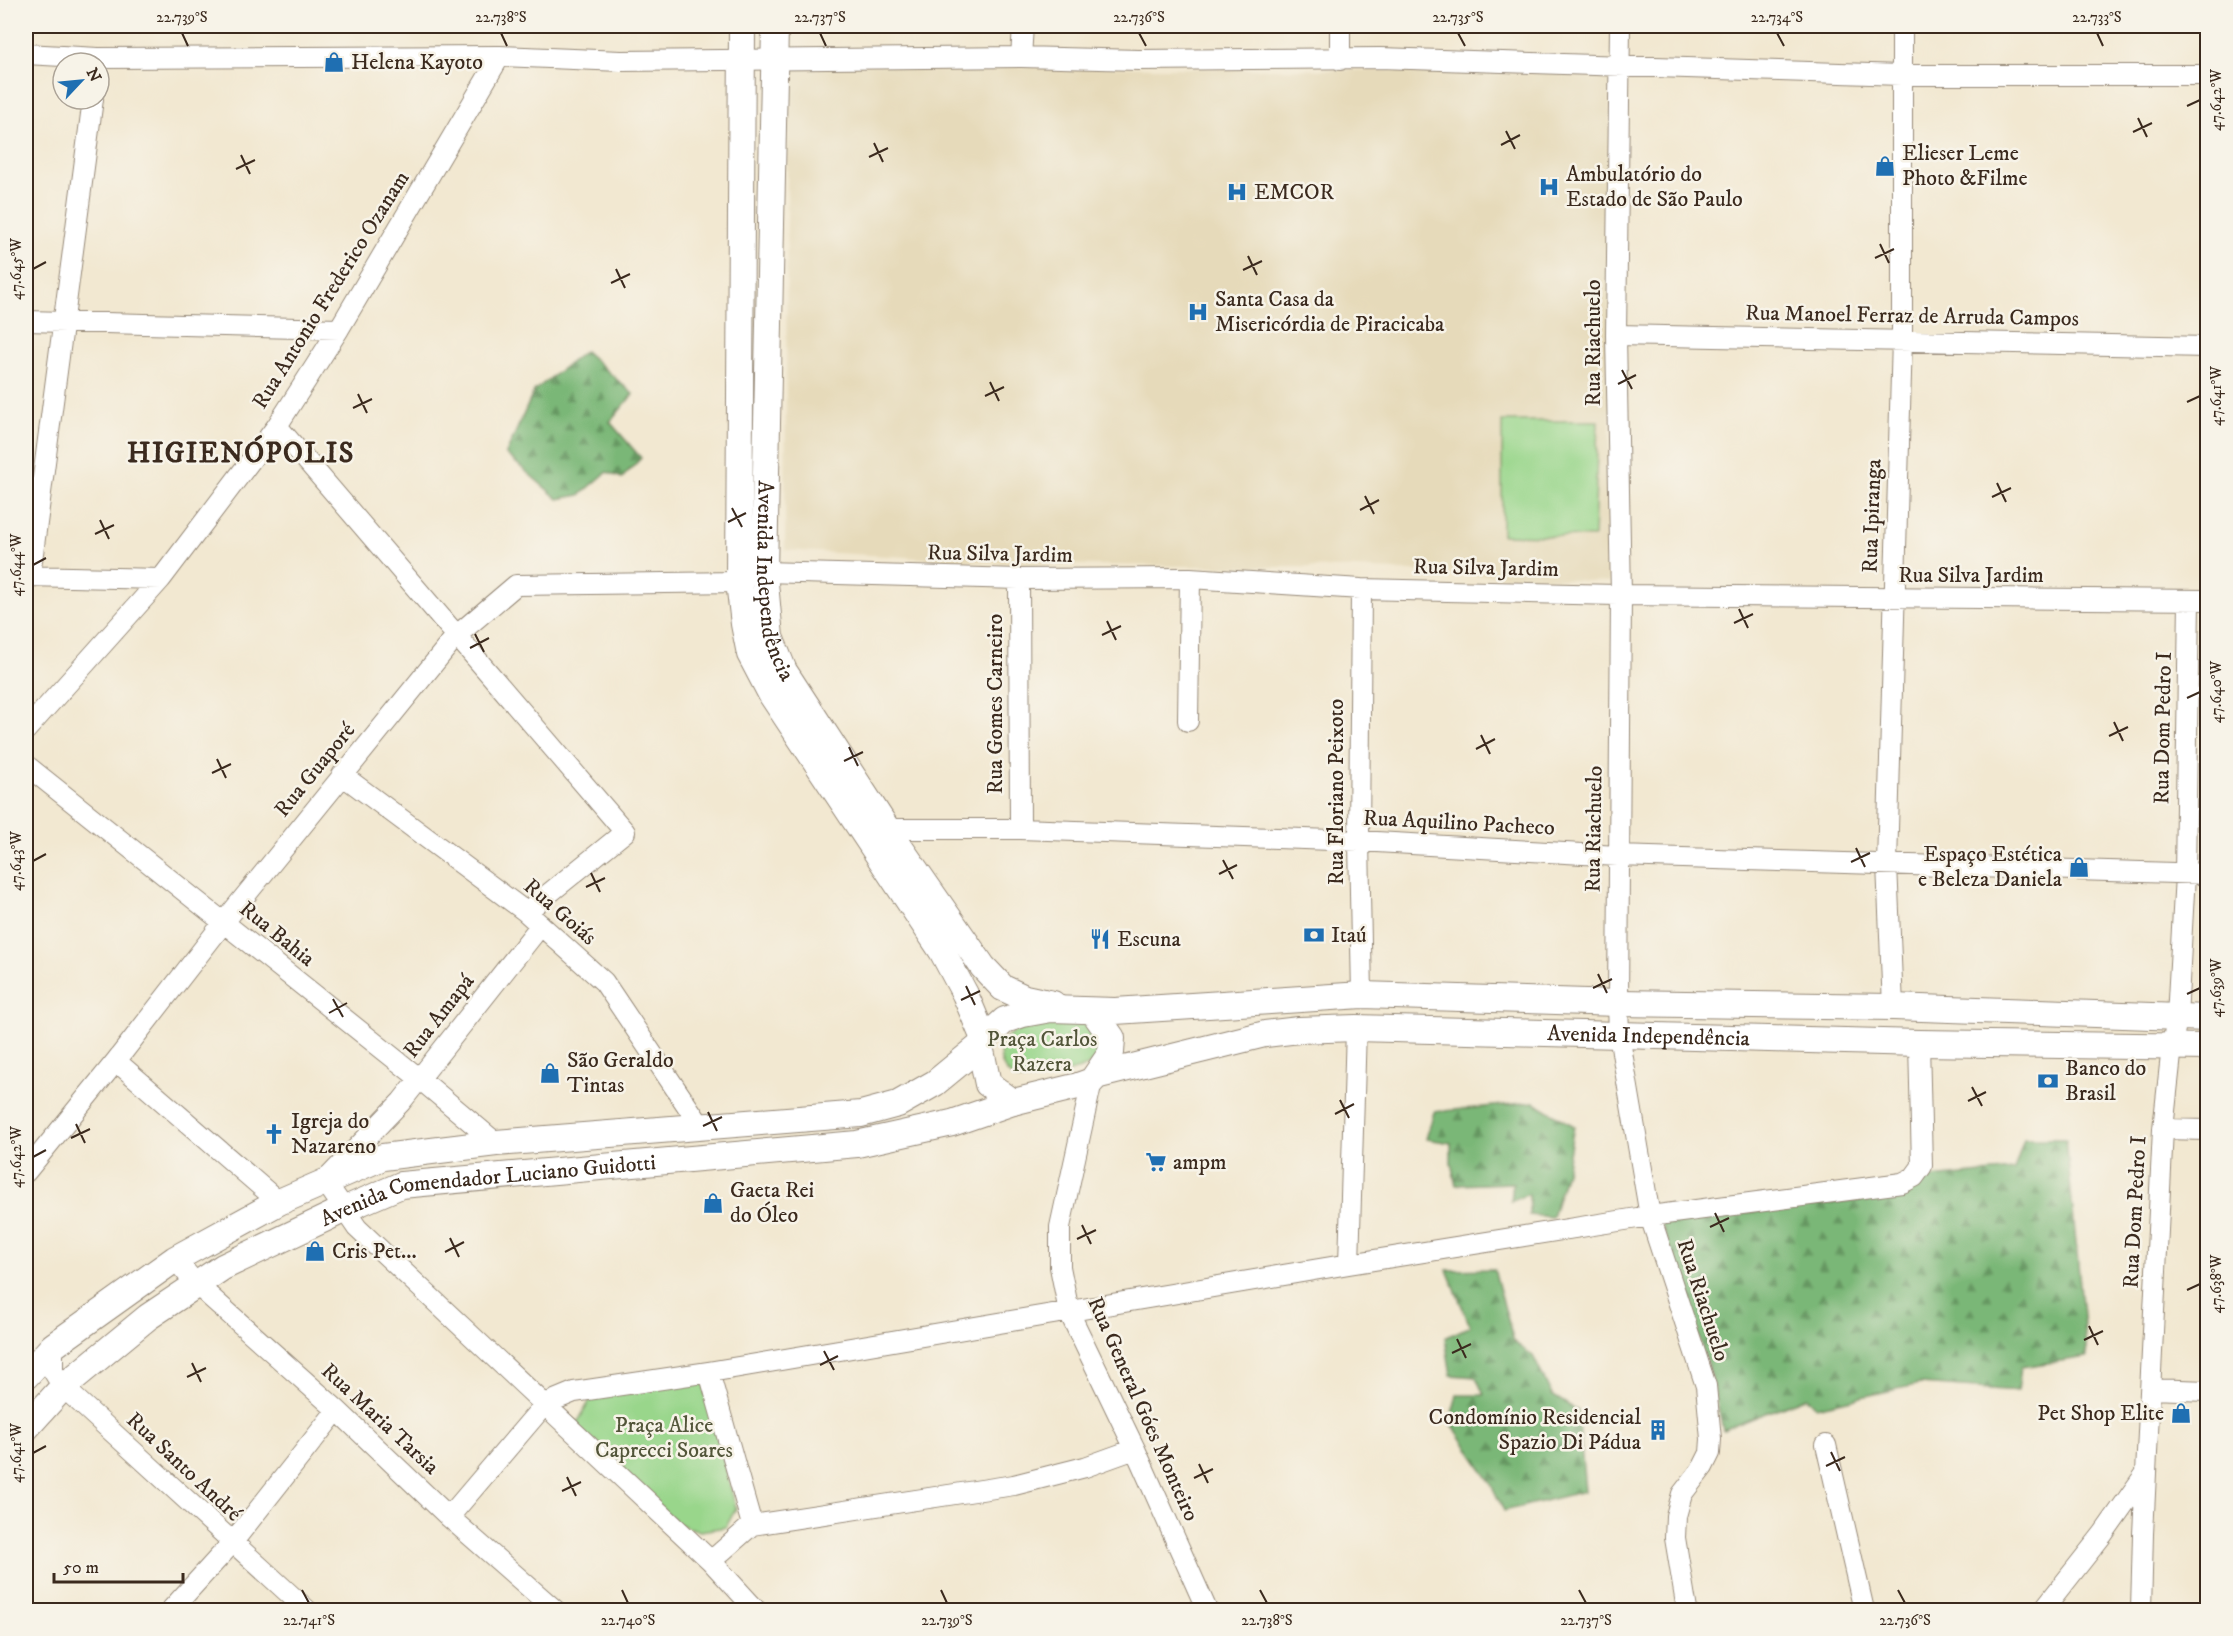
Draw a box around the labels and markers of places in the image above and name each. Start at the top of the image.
place label: Helena Kayoto [351,49,483,76]
shop icon: Helena Kayoto [322,50,346,74]
place label: Elieser Leme Photo &Filme [1902,140,2028,192]
shop icon: Elieser Leme Photo &Filme [1873,154,1897,178]
place label: Ambulatório do Estado de São Paulo [1566,161,1743,213]
hospital icon: Ambulatório do Estado de São Paulo [1537,175,1561,199]
place label: EMCOR [1254,179,1334,206]
hospital icon: EMCOR [1225,180,1249,204]
place label: Santa Casa da Misericórdia de Piracicaba [1215,286,1445,338]
hospital icon: Santa Casa da Misericórdia de Piracicaba [1186,300,1210,324]
place label: Espaço Estética e Beleza Daniela [1918,841,2063,893]
shop icon: Espaço Estética e Beleza Daniela [2067,855,2091,879]
place label: Itaú [1331,922,1367,949]
bank icon: Itaú [1302,923,1326,947]
place label: Escuna [1117,926,1182,953]
restaurant icon: Escuna [1088,927,1112,951]
place label: São Geraldo Tintas [567,1047,674,1099]
place label: Banco do Brasil [2065,1055,2146,1107]
shop icon: São Geraldo Tintas [538,1061,562,1085]
bank icon: Banco do Brasil [2036,1069,2060,1093]
place label: Igreja do Nazareno [291,1108,376,1160]
church icon: Igreja do Nazareno [262,1122,286,1146]
place label: ampm [1173,1149,1226,1176]
supermarket icon: ampm [1144,1150,1168,1174]
place label: Gaeta Rei do Óleo [730,1177,814,1229]
shop icon: Gaeta Rei do Óleo [701,1191,725,1215]
place label: Cris Pet... [332,1238,417,1265]
shop icon: Cris Pet... [303,1239,327,1263]
place label: Pet Shop Elite [2037,1400,2164,1427]
shop icon: Pet Shop Elite [2169,1401,2193,1425]
place label: Condomínio Residencial Spazio Di Pádua [1429,1404,1642,1456]
building icon: Condomínio Residencial Spazio Di Pádua [1646,1418,1670,1442]

